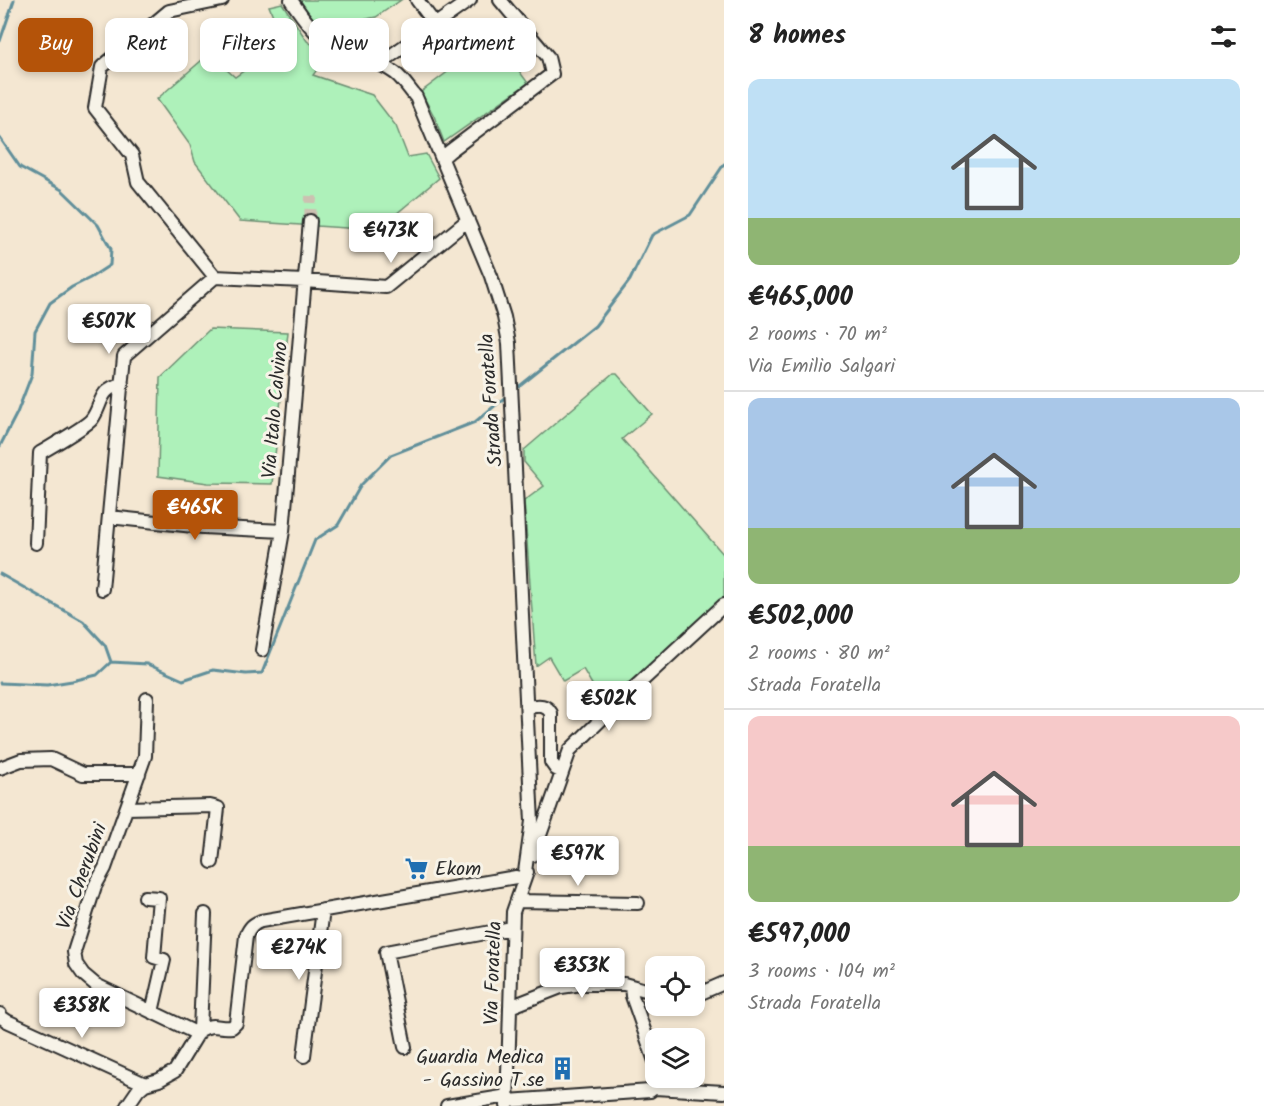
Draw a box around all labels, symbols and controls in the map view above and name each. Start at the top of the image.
text: 8 homes [748,15,846,57]
chip: Buy [18,18,93,72]
chip: Rent [105,18,188,72]
chip: Filters [200,18,297,72]
chip: New [309,18,389,72]
chip: Apartment [401,18,536,72]
icon: filters [1207,20,1240,53]
icon: home [940,118,1048,226]
pin: €473K [349,213,433,264]
text: €473K [363,216,419,248]
text: €465,000 [748,277,853,319]
pin: €507K [67,304,151,355]
text: €507K [82,307,136,339]
text: 2 rooms · 70 m² [748,319,887,351]
street label: Strada Foratella [471,332,513,467]
street label: Via Italo Calvino [254,340,298,480]
text: Via Emilio Salgari [748,351,895,383]
icon: home [940,437,1048,545]
pin: €465K [153,490,237,541]
text: €465K [167,493,223,525]
text: €502,000 [748,596,853,638]
text: 2 rooms · 80 m² [748,638,890,670]
text: Strada Foratella [748,670,881,702]
pin: €502K [567,681,651,732]
text: €502K [581,684,637,716]
icon: home [940,755,1048,863]
street label: Via Cherubini [49,818,117,935]
pin: €597K [536,836,620,887]
text: €597K [551,839,605,871]
place label: Ekom [435,854,481,886]
supermarket icon: Ekom [404,855,430,881]
text: €597,000 [748,914,850,956]
street label: Via Foratella [476,920,512,1026]
pin: €274K [257,930,341,981]
text: €274K [271,933,327,965]
pin: €353K [540,948,624,999]
text: €353K [554,951,610,983]
map controls [645,956,705,1088]
button: locate [645,956,705,1016]
text: 3 rooms · 104 m² [748,956,895,988]
pin: €358K [40,988,124,1039]
text: Strada Foratella [748,988,881,1020]
text: €358K [53,991,111,1023]
button: layers [645,1028,705,1088]
place label: Guardia Medica - Gassino T.se [416,1042,544,1097]
building icon: Guardia Medica - Gassino T.se [549,1055,575,1081]

